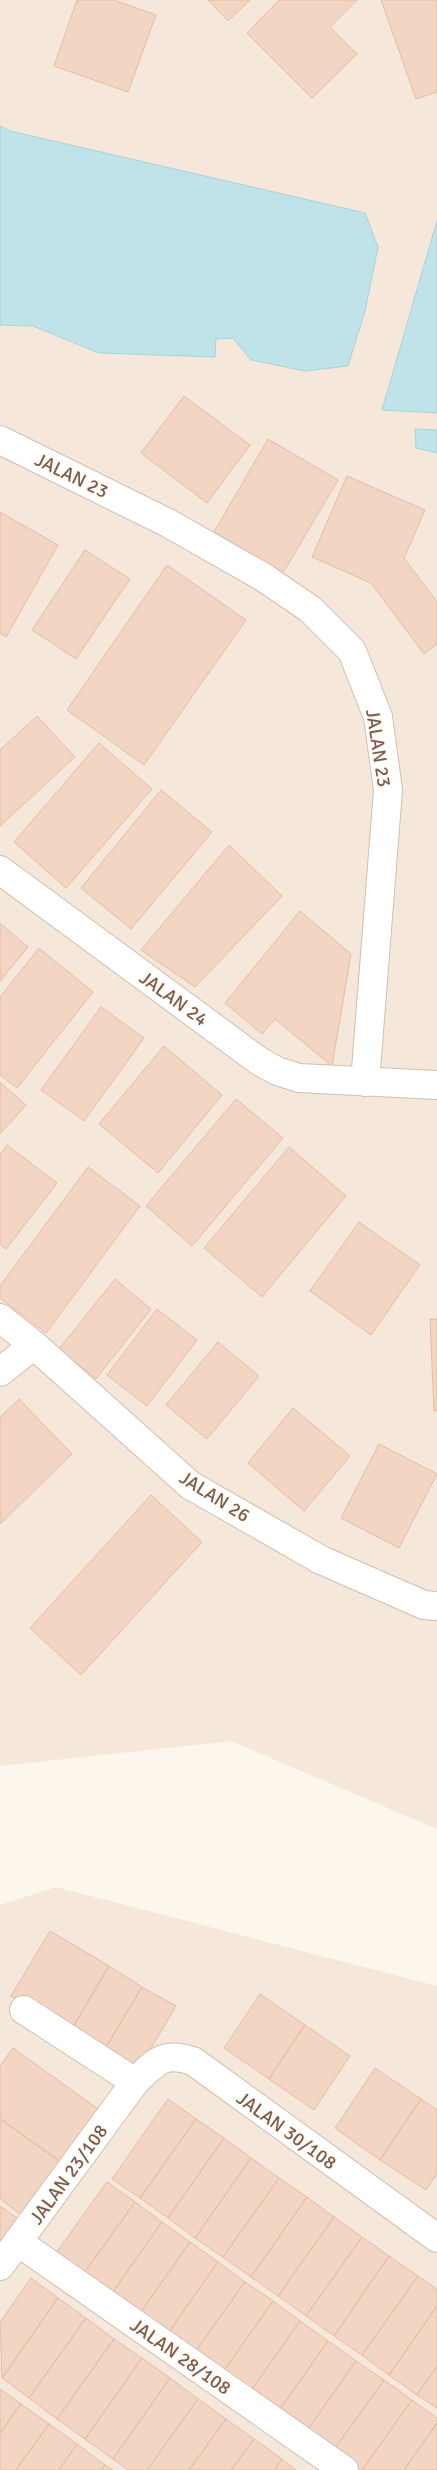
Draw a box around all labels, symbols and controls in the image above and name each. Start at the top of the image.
street label: JALAN 23 [31,448,112,504]
street label: JALAN 23 [360,707,396,789]
street label: JALAN 24 [135,966,212,1032]
street label: JALAN 26 [175,1466,254,1528]
street label: JALAN 30/108 [232,2087,341,2175]
street label: JALAN 23/108 [25,2120,113,2229]
street label: JALAN 28/108 [125,2313,235,2400]

